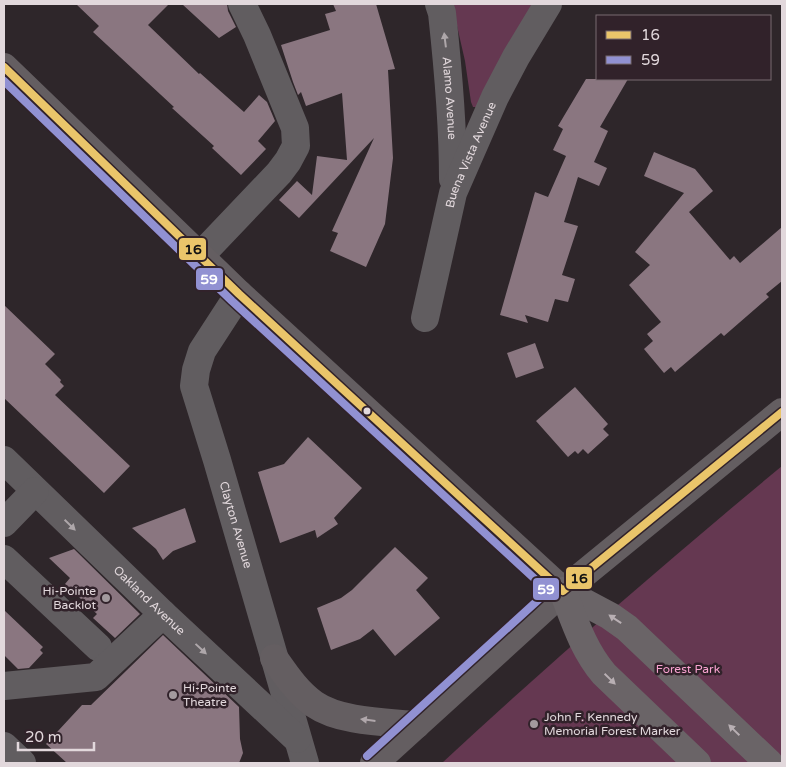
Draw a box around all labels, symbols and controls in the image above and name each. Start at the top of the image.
legend [596,15,771,80]
text: 16 [641,26,660,44]
one-way arrow [441,32,449,48]
text: 59 [641,51,660,69]
street label: Alamo Avenue [440,56,459,140]
street label: Buena Vista Avenue [443,99,499,209]
line badge: 16 [178,237,207,261]
text: 16 [184,241,202,258]
line badge: 59 [195,267,224,291]
text: 59 [200,271,218,288]
unlabelled marker [362,406,372,416]
street label: Clayton Avenue [217,480,255,570]
one-way arrow [64,519,76,531]
street label: Oakland Avenue [111,563,188,638]
line badge: 16 [565,566,593,590]
text: 16 [570,570,588,587]
line badge: 59 [532,577,560,601]
text: 59 [537,581,555,598]
place label: Hi-Pointe Backlot [43,584,96,612]
marker: Hi-Pointe Backlot [100,592,112,604]
one-way arrow [608,615,621,624]
one-way arrow [194,643,206,655]
park label: Forest Park [656,662,721,676]
one-way arrow [604,673,616,685]
place label: Hi-Pointe Theatre [183,681,237,709]
marker: Hi-Pointe Theatre [167,689,179,701]
place label: John F. Kennedy Memorial Forest Marker [544,710,681,738]
one-way arrow [359,716,375,724]
marker: John F. Kennedy Memorial Forest Marker [528,718,540,730]
scale bar [18,720,94,752]
one-way arrow [728,724,740,736]
text: 20 m [25,728,62,746]

